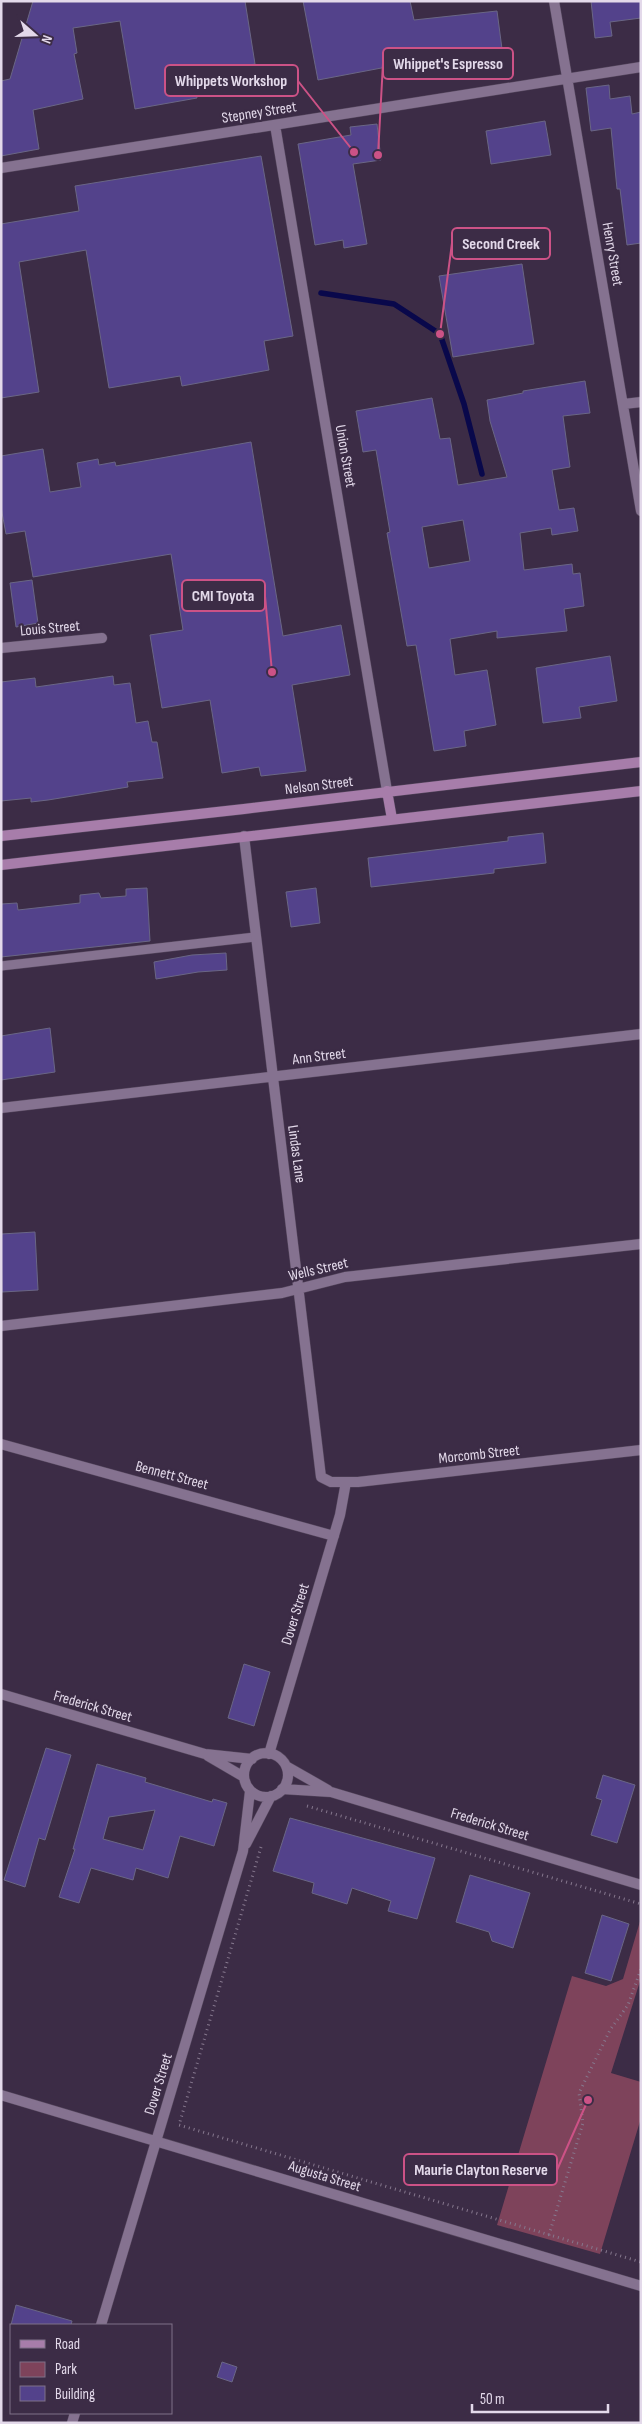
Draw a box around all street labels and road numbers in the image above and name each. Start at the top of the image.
street label: Stepney Street [220,97,298,128]
street label: Henry Street [598,221,628,288]
street label: Union Street [331,423,360,489]
street label: Louis Street [19,616,81,641]
street label: Nelson Street [284,772,355,799]
street label: Ann Street [290,1044,347,1069]
street label: Lindas Lane [283,1124,310,1184]
street label: Wells Street [286,1253,350,1286]
street label: Morcomb Street [438,1441,521,1468]
street label: Bennett Street [133,1457,211,1494]
street label: Dover Street [277,1581,314,1647]
street label: Frederick Street [51,1686,135,1727]
street label: Frederick Street [448,1804,532,1846]
street label: Dover Street [140,2051,177,2117]
street label: Augusta Street [285,2156,364,2197]

